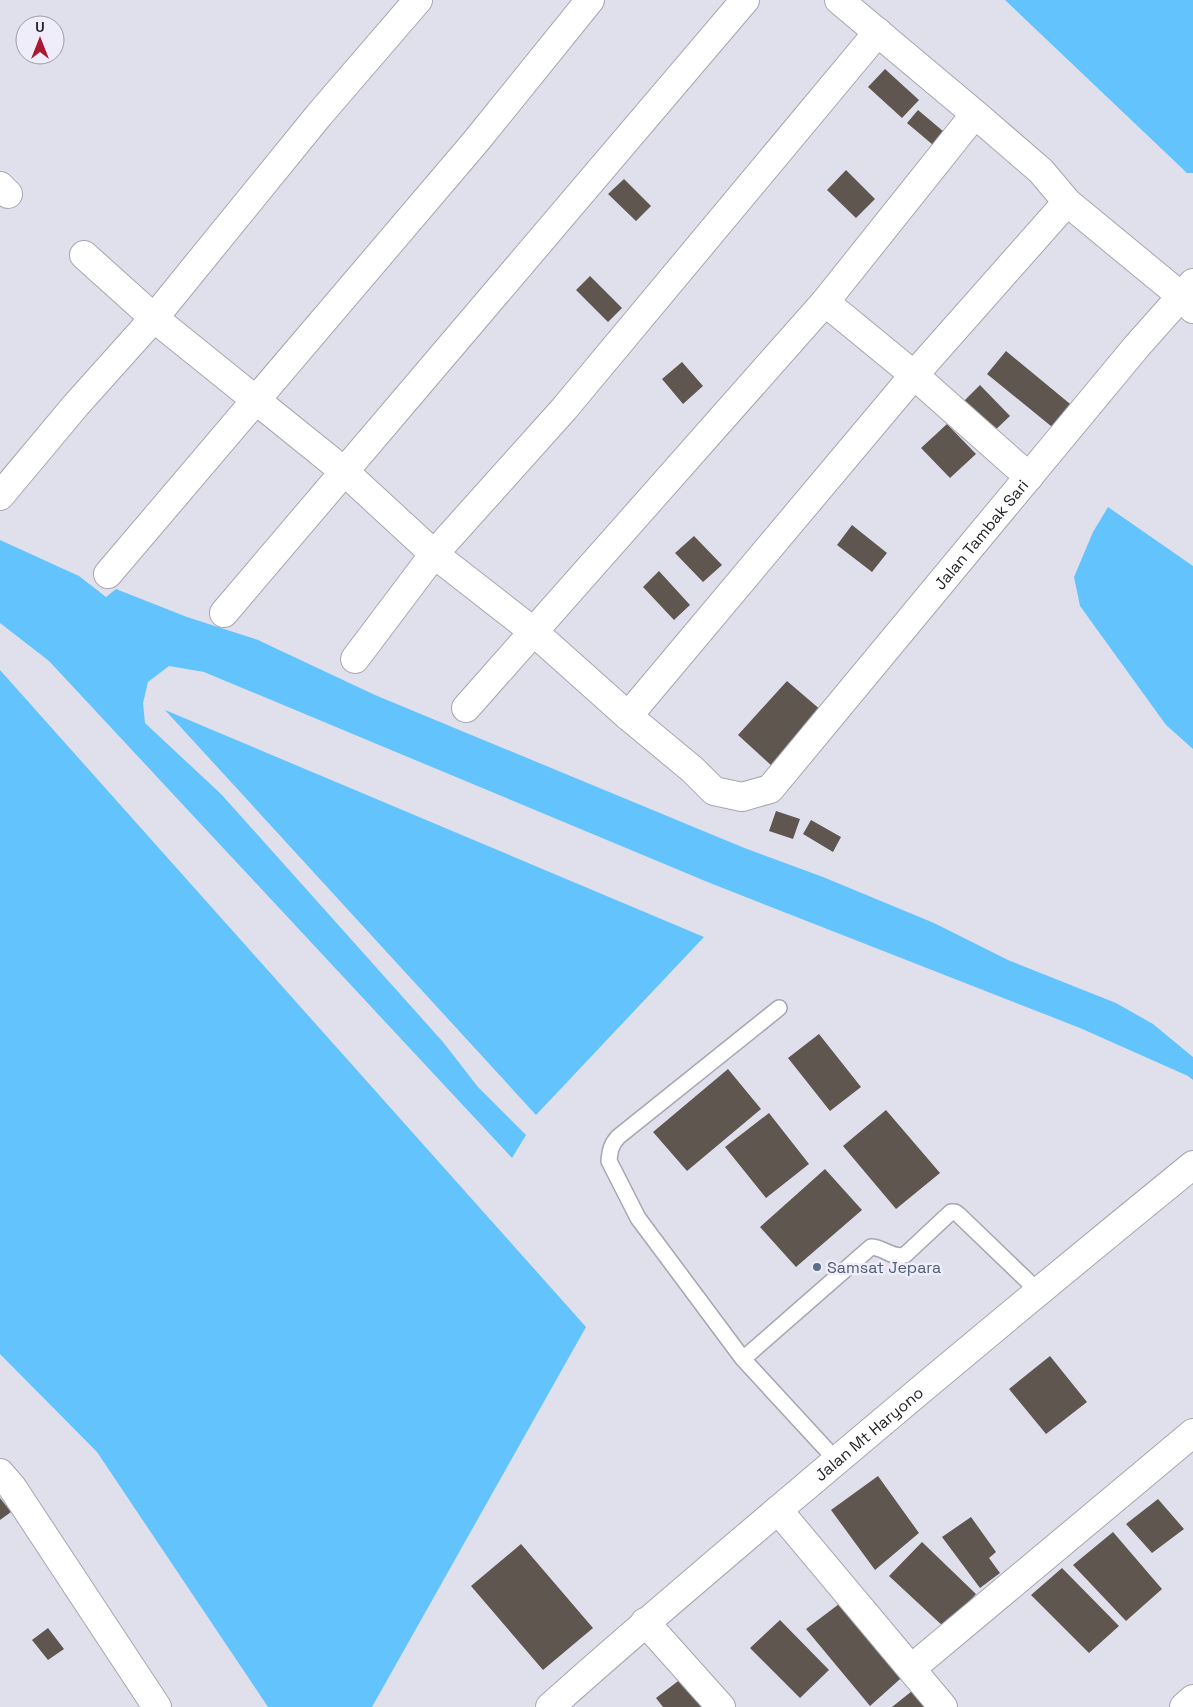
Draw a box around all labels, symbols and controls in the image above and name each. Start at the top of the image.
north arrow [15,15,65,65]
text: U [35,18,45,36]
street label: Jalan Tambak Sari [929,475,1033,594]
place label: Samsat Jepara [827,1257,941,1278]
marker: Samsat Jepara [811,1261,823,1273]
street label: Jalan Mt Haryono [810,1382,928,1486]

